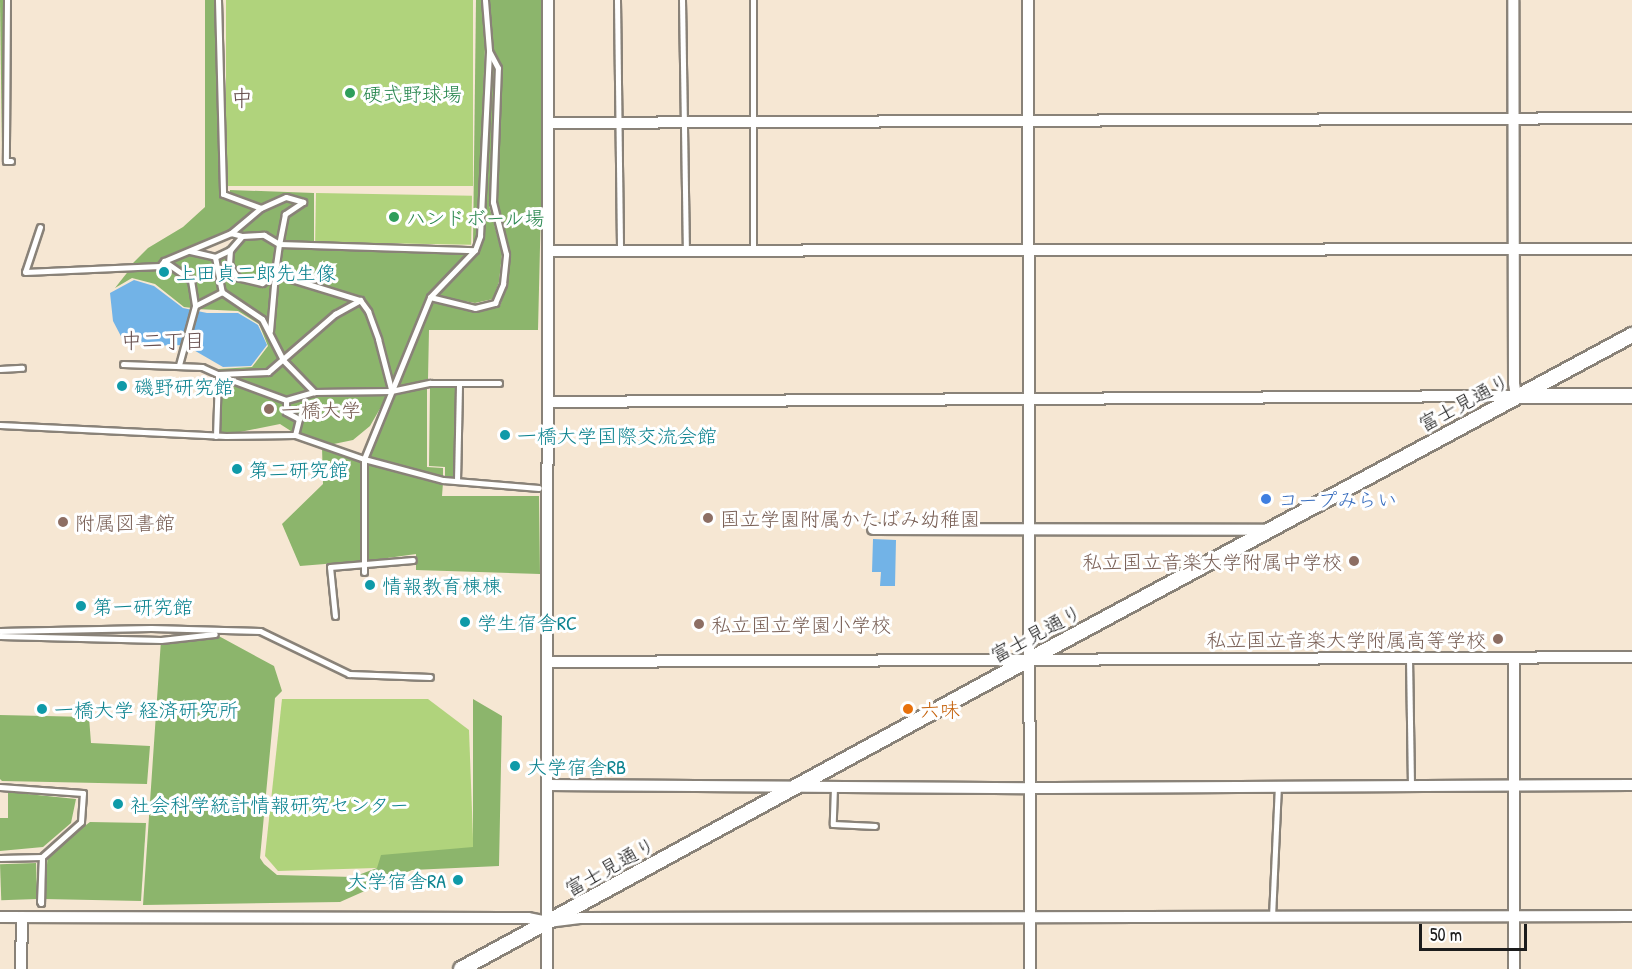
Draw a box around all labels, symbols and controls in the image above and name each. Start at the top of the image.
place label: 硬式野球場 [362,81,462,105]
district label: 中 [231,86,253,112]
marker: 硬式野球場 [343,86,357,100]
place label: ハンドボール場 [406,205,546,229]
marker: ハンドボール場 [387,210,401,224]
place label: 上田貞二郎先生像 [176,260,336,284]
marker: 上田貞二郎先生像 [157,265,171,279]
district label: 中二丁目 [121,328,205,354]
street label: 富士見通り [1414,368,1514,436]
place label: 磯野研究館 [134,374,234,398]
marker: 磯野研究館 [115,379,129,393]
place label: 一橋大学 [281,397,361,421]
marker: 一橋大学 [262,402,276,416]
place label: 一橋大学国際交流会館 [517,423,717,447]
marker: 一橋大学国際交流会館 [498,428,512,442]
place label: 第二研究館 [249,457,349,481]
marker: 第二研究館 [230,462,244,476]
place label: コープみらい [1278,487,1398,511]
marker: コープみらい [1259,492,1273,506]
place label: 国立学園附属かたばみ幼稚園 [720,506,980,530]
place label: 附属図書館 [75,510,175,534]
marker: 国立学園附属かたばみ幼稚園 [701,511,715,525]
marker: 附属図書館 [56,515,70,529]
place label: 私立国立音楽大学附属中学校 [1082,549,1342,573]
marker: 私立国立音楽大学附属中学校 [1347,554,1361,568]
place label: 情報教育棟棟 [382,573,502,597]
marker: 情報教育棟棟 [363,578,377,592]
place label: 第一研究館 [93,594,193,618]
marker: 第一研究館 [74,599,88,613]
street label: 富士見通り [986,599,1086,667]
place label: 学生宿舎RC [477,610,577,634]
place label: 私立国立学園小学校 [711,612,891,636]
marker: 学生宿舎RC [458,615,472,629]
marker: 私立国立学園小学校 [692,617,706,631]
place label: 私立国立音楽大学附属高等学校 [1206,627,1486,651]
marker: 私立国立音楽大学附属高等学校 [1491,632,1505,646]
place label: 一橋大学 経済研究所 [54,697,239,721]
place label: 六味 [920,697,960,721]
marker: 一橋大学 経済研究所 [35,702,49,716]
marker: 六味 [901,702,915,716]
place label: 大学宿舎RB [527,754,626,778]
marker: 大学宿舎RB [508,759,522,773]
place label: 社会科学統計情報研究センター [130,792,410,816]
marker: 社会科学統計情報研究センター [111,797,125,811]
street label: 富士見通り [560,831,660,901]
place label: 大学宿舎RA [347,868,446,892]
marker: 大学宿舎RA [451,873,465,887]
scale bar [1422,912,1530,950]
text: 50 m [1430,922,1462,947]

